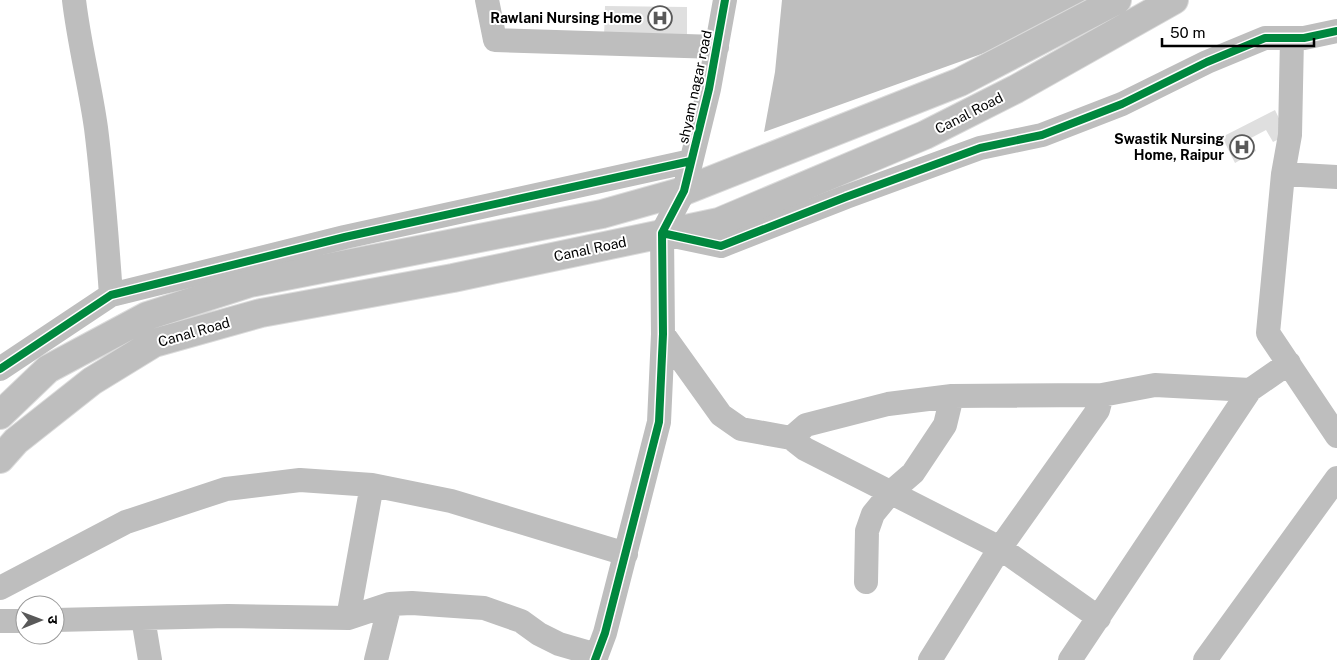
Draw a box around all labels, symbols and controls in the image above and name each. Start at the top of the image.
hospital icon: Rawlani Nursing Home [647,5,673,31]
place label: Rawlani Nursing Home [490,10,642,26]
scale bar [1162,15,1314,47]
text: 50 m [1170,24,1205,41]
street label: shyam nagar road [675,29,715,145]
street label: Canal Road [932,89,1006,137]
place label: Swastik Nursing Home, Raipur [1114,131,1224,163]
hospital icon: Swastik Nursing Home, Raipur [1229,134,1255,160]
street label: Canal Road [552,233,628,265]
street label: Canal Road [156,314,232,350]
north arrow [15,595,65,645]
text: उ [45,616,61,625]

